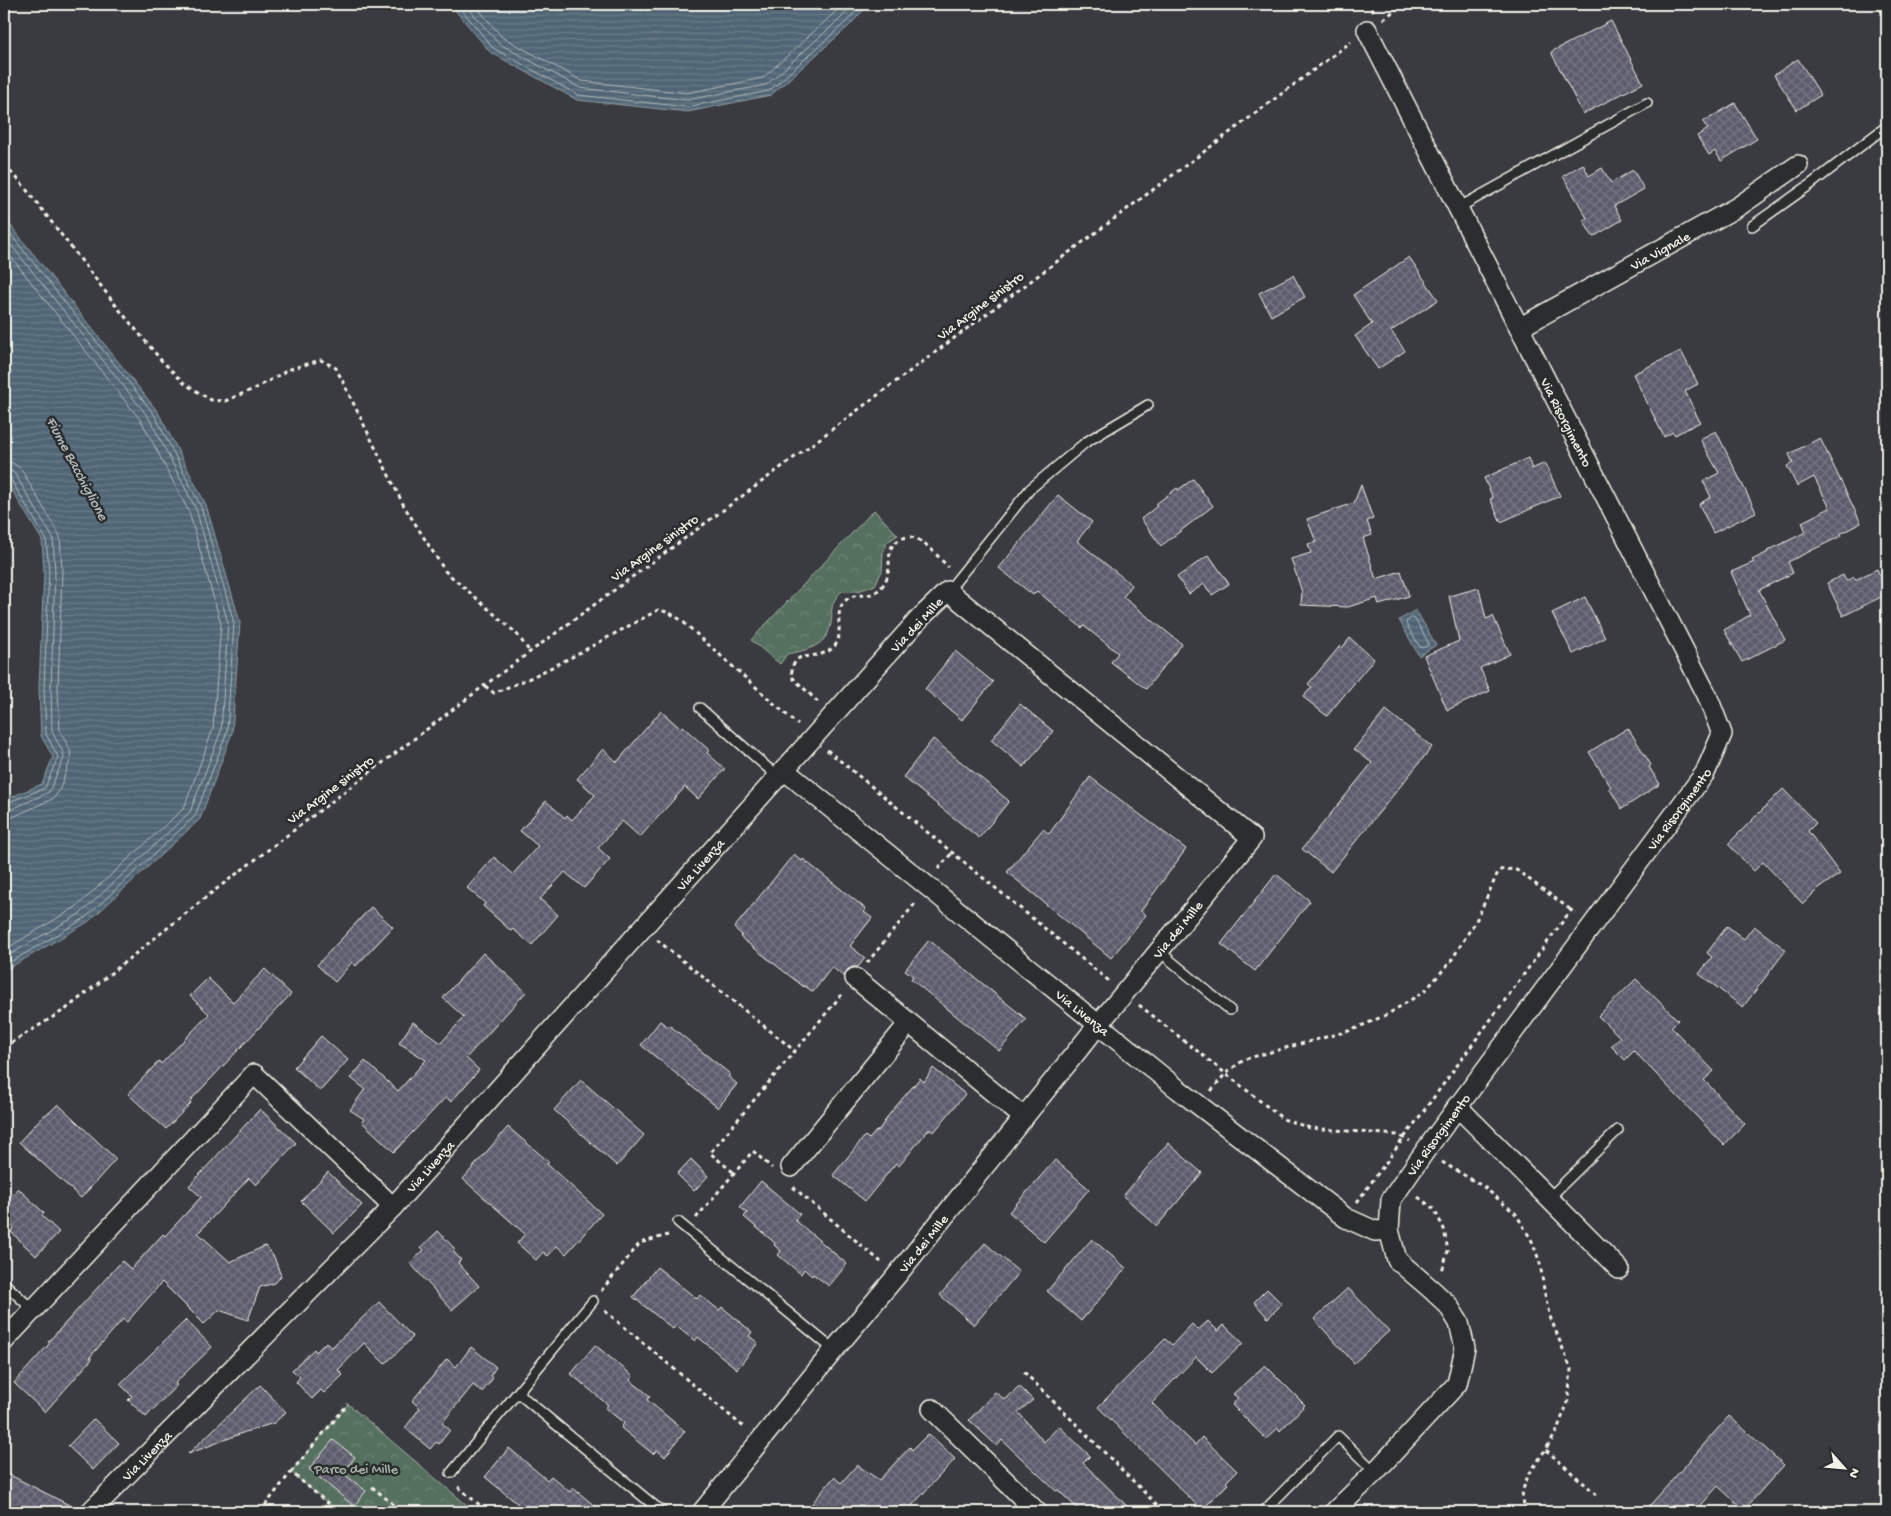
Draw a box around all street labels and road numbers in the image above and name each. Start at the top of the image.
street label: Via Vignale [1627,228,1694,276]
street label: Via Argine sinistro [934,269,1028,346]
street label: Via Risorgimento [1535,375,1594,470]
street label: Via Argine sinistro [607,511,703,587]
street label: Via dei Mille [887,594,948,658]
street label: Via Argine sinistro [284,753,378,830]
street label: Via Risorgimento [1644,767,1717,855]
street label: Via Livenza [673,835,730,896]
street label: Via dei Mille [1150,898,1208,964]
street label: Via Livenza [1050,987,1113,1042]
street label: Via Risorgimento [1404,1091,1475,1181]
street label: Via Livenza [403,1137,460,1198]
street label: Via dei Mille [896,1211,954,1278]
street label: Via Livenza [119,1427,178,1486]

